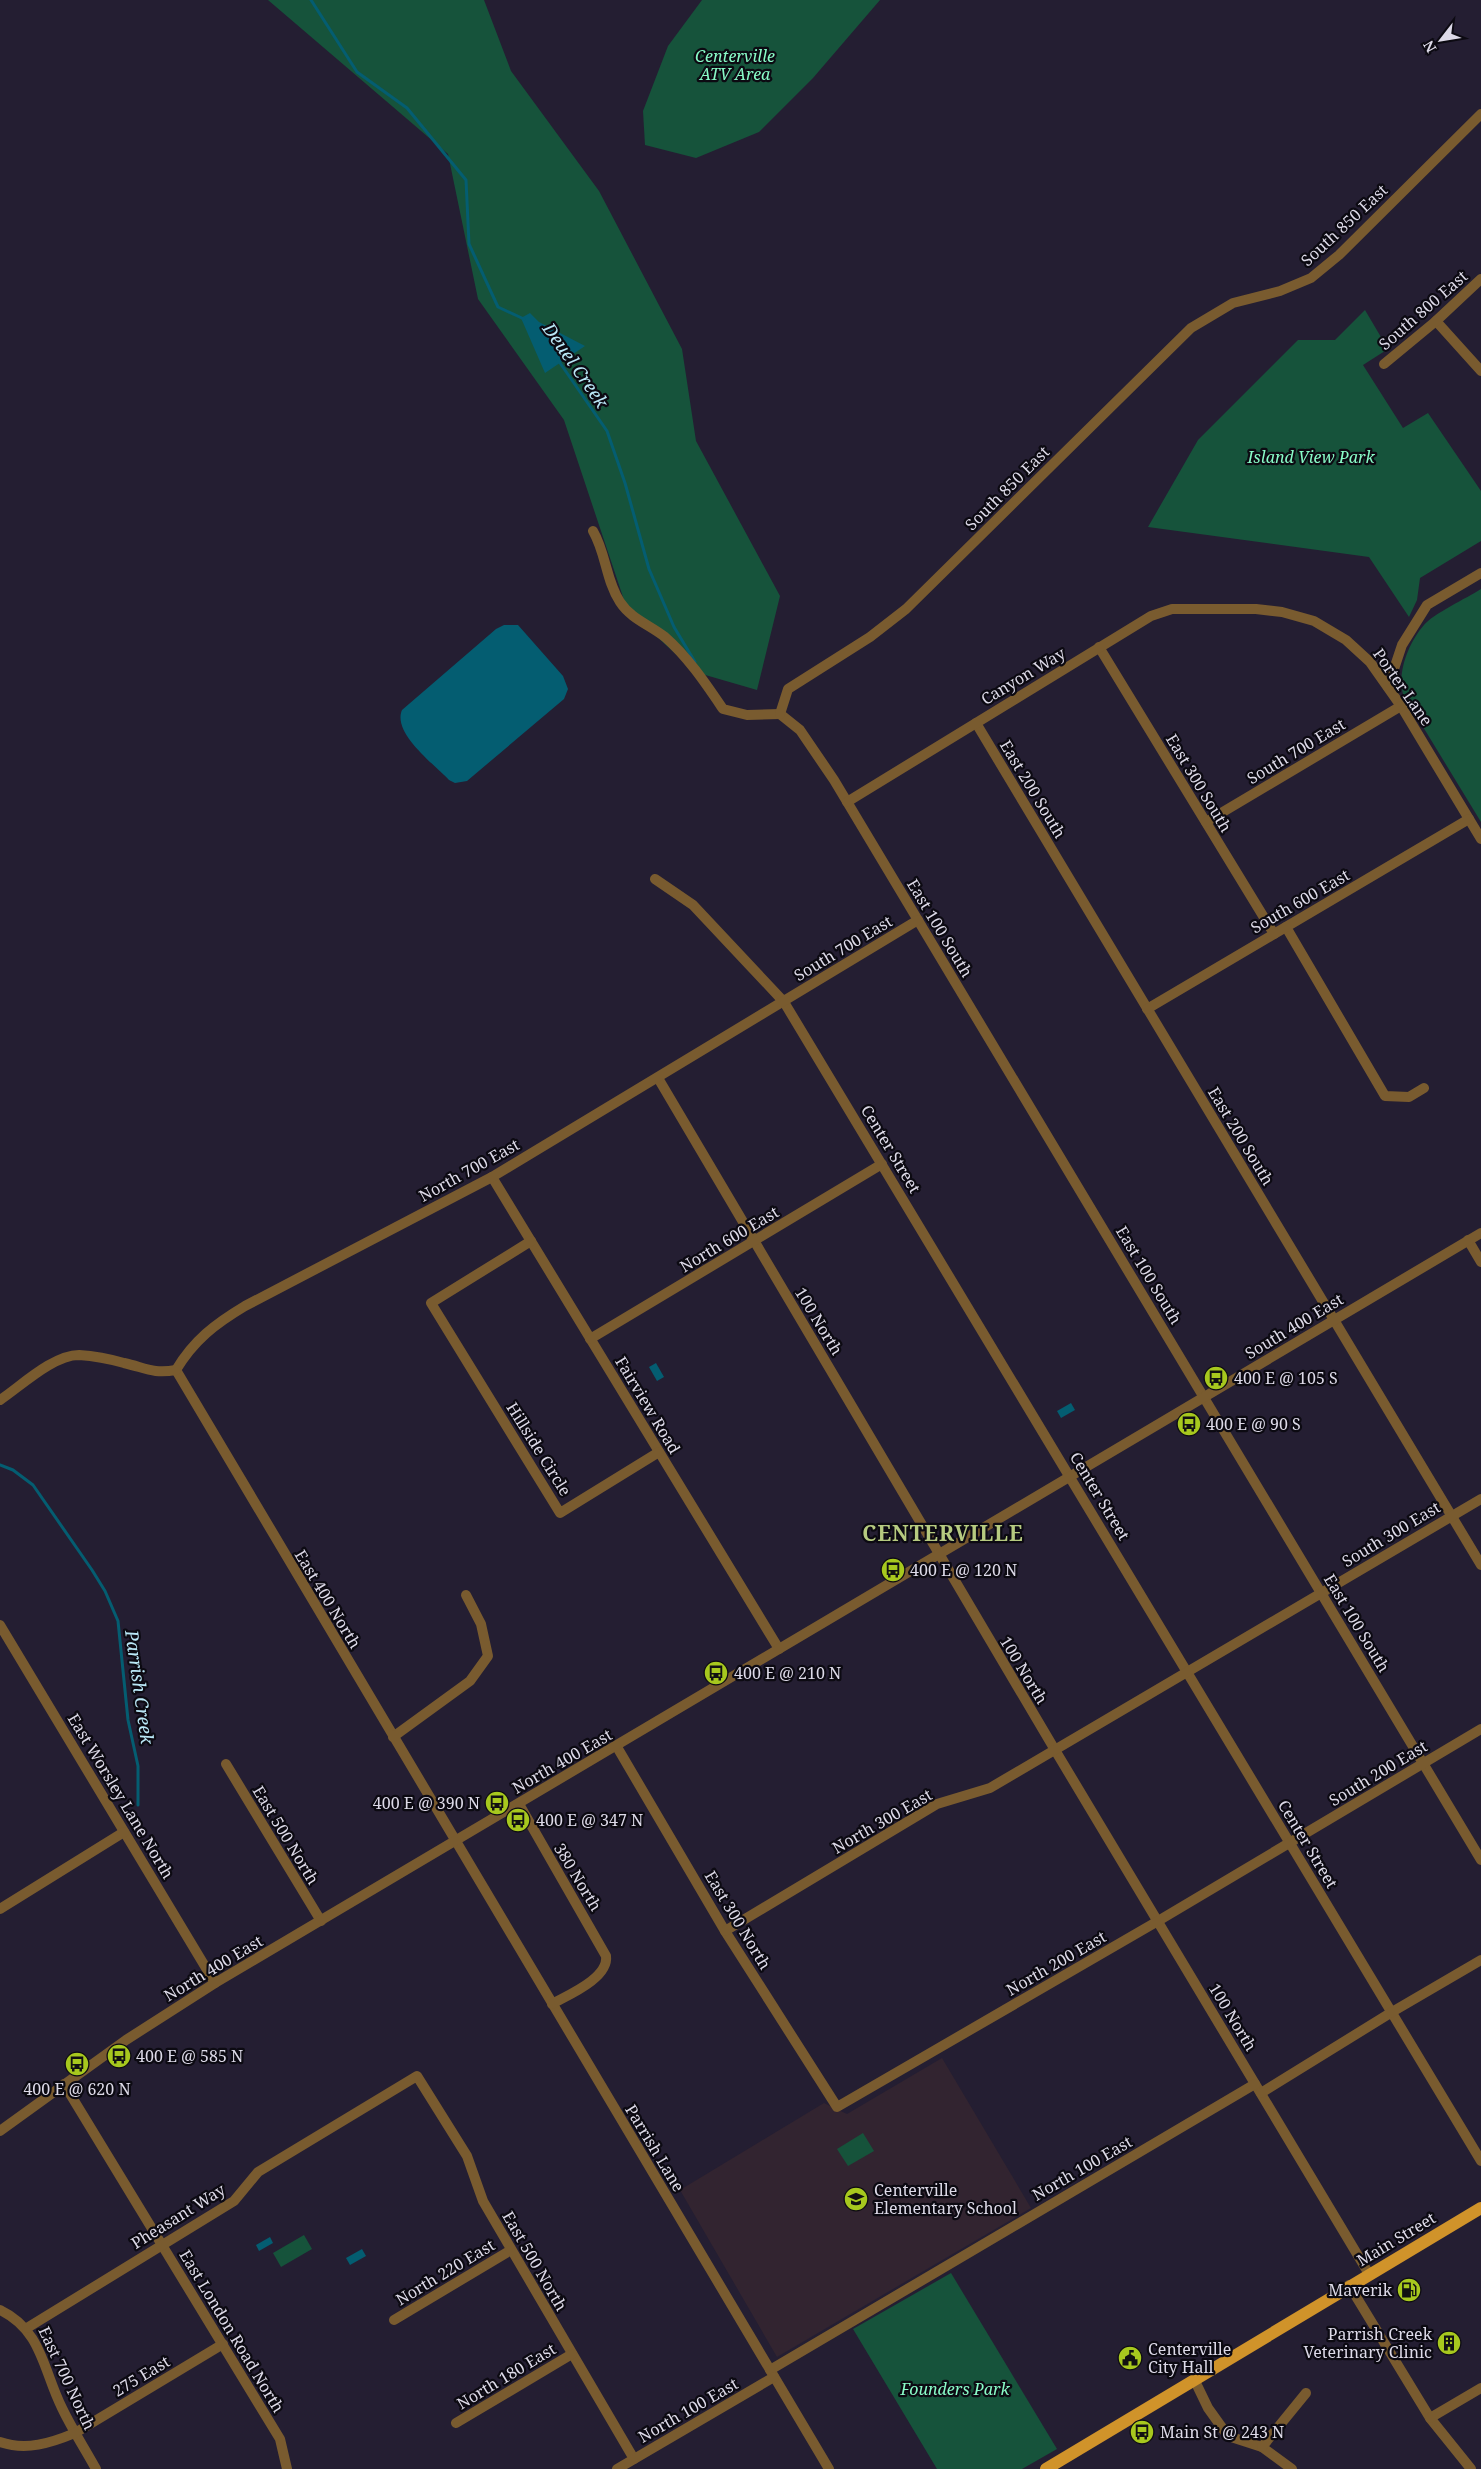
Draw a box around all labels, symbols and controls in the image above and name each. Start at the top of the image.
north arrow [1416,15,1466,65]
text: N [1418,37,1440,57]
park label: Centerville ATV Area [695,45,775,85]
street label: South 850 East [1296,179,1392,271]
street label: South 800 East [1374,265,1472,355]
water label: Deuel Creek [537,317,615,413]
street label: South 850 East [960,441,1054,535]
park label: Island View Park [1246,446,1375,468]
street label: Canyon Way [977,642,1070,710]
street label: Porter Lane [1368,644,1438,730]
street label: South 700 East [1243,713,1349,789]
street label: East 300 South [1161,730,1237,836]
street label: East 200 South [995,736,1071,842]
street label: South 600 East [1246,864,1354,938]
street label: East 100 South [902,875,978,981]
street label: South 700 East [790,910,896,986]
street label: East 200 South [1203,1083,1279,1189]
street label: Center Street [856,1101,926,1198]
street label: North 700 East [415,1133,524,1207]
street label: North 600 East [675,1201,783,1277]
street label: East 100 South [1111,1222,1187,1328]
street label: 100 North [790,1283,848,1359]
street label: South 400 East [1241,1288,1347,1364]
street label: Fairview Road [610,1352,686,1458]
bus stop icon: 400 E @ 105 S [1203,1365,1229,1391]
place label: 400 E @ 105 S [1234,1367,1338,1389]
street label: Hillside Circle [501,1398,577,1500]
bus stop icon: 400 E @ 90 S [1176,1411,1202,1437]
place label: 400 E @ 90 S [1206,1413,1301,1435]
street label: Center Street [1065,1448,1135,1545]
street label: South 300 East [1338,1496,1444,1572]
district label: CENTERVILLE [862,1519,1024,1547]
street label: East 400 North [290,1545,366,1653]
bus stop icon: 400 E @ 120 N [880,1557,906,1583]
place label: 400 E @ 120 N [910,1559,1017,1581]
street label: East 100 South [1319,1570,1395,1676]
water label: Parrish Creek [120,1627,160,1746]
street label: 100 North [995,1632,1053,1708]
bus stop icon: 400 E @ 210 N [703,1660,729,1686]
place label: 400 E @ 210 N [734,1662,841,1684]
street label: East Worsley Lane North [63,1709,179,1883]
street label: North 400 East [508,1723,616,1798]
street label: South 200 East [1325,1735,1431,1811]
street label: East 500 North [248,1781,324,1889]
street label: North 300 East [828,1783,936,1858]
bus stop icon: 400 E @ 390 N [484,1790,510,1816]
place label: 400 E @ 390 N [373,1792,480,1814]
street label: Center Street [1273,1796,1343,1893]
bus stop icon: 400 E @ 347 N [505,1807,531,1833]
place label: 400 E @ 347 N [536,1809,643,1831]
street label: 380 North [549,1839,607,1915]
street label: East 300 North [700,1866,776,1974]
street label: North 200 East [1002,1925,1110,2000]
street label: North 400 East [159,1930,267,2006]
street label: 100 North [1204,1979,1262,2055]
bus stop icon: 400 E @ 585 N [106,2043,132,2069]
place label: 400 E @ 585 N [136,2045,243,2067]
bus stop icon: 400 E @ 620 N [64,2051,90,2077]
place label: 400 E @ 620 N [23,2078,131,2100]
street label: Parrish Lane [620,2100,690,2196]
street label: North 100 East [1028,2130,1136,2205]
street label: Pheasant Way [127,2178,230,2254]
place label: Centerville Elementary School [874,2179,1017,2219]
school or university icon: Centerville Elementary School [843,2186,869,2212]
street label: East 500 North [498,2207,572,2315]
street label: Main Street [1353,2207,1440,2271]
street label: North 220 East [391,2234,499,2310]
street label: East London Road North [175,2245,289,2417]
fuel station icon: Maverik [1396,2277,1422,2303]
place label: Maverik [1328,2279,1393,2301]
street label: East 700 North [33,2323,101,2433]
place label: Parrish Creek Veterinary Clinic [1303,2323,1433,2363]
building icon: Parrish Creek Veterinary Clinic [1436,2330,1462,2356]
street label: North 180 East [452,2338,560,2414]
place label: Centerville City Hall [1148,2338,1231,2378]
public building icon: Centerville City Hall [1117,2345,1143,2371]
street label: 275 East [108,2350,174,2402]
street label: North 100 East [634,2372,742,2447]
park label: Founders Park [899,2378,1010,2400]
bus stop icon: Main St @ 243 N [1129,2419,1155,2445]
place label: Main St @ 243 N [1160,2421,1284,2443]

